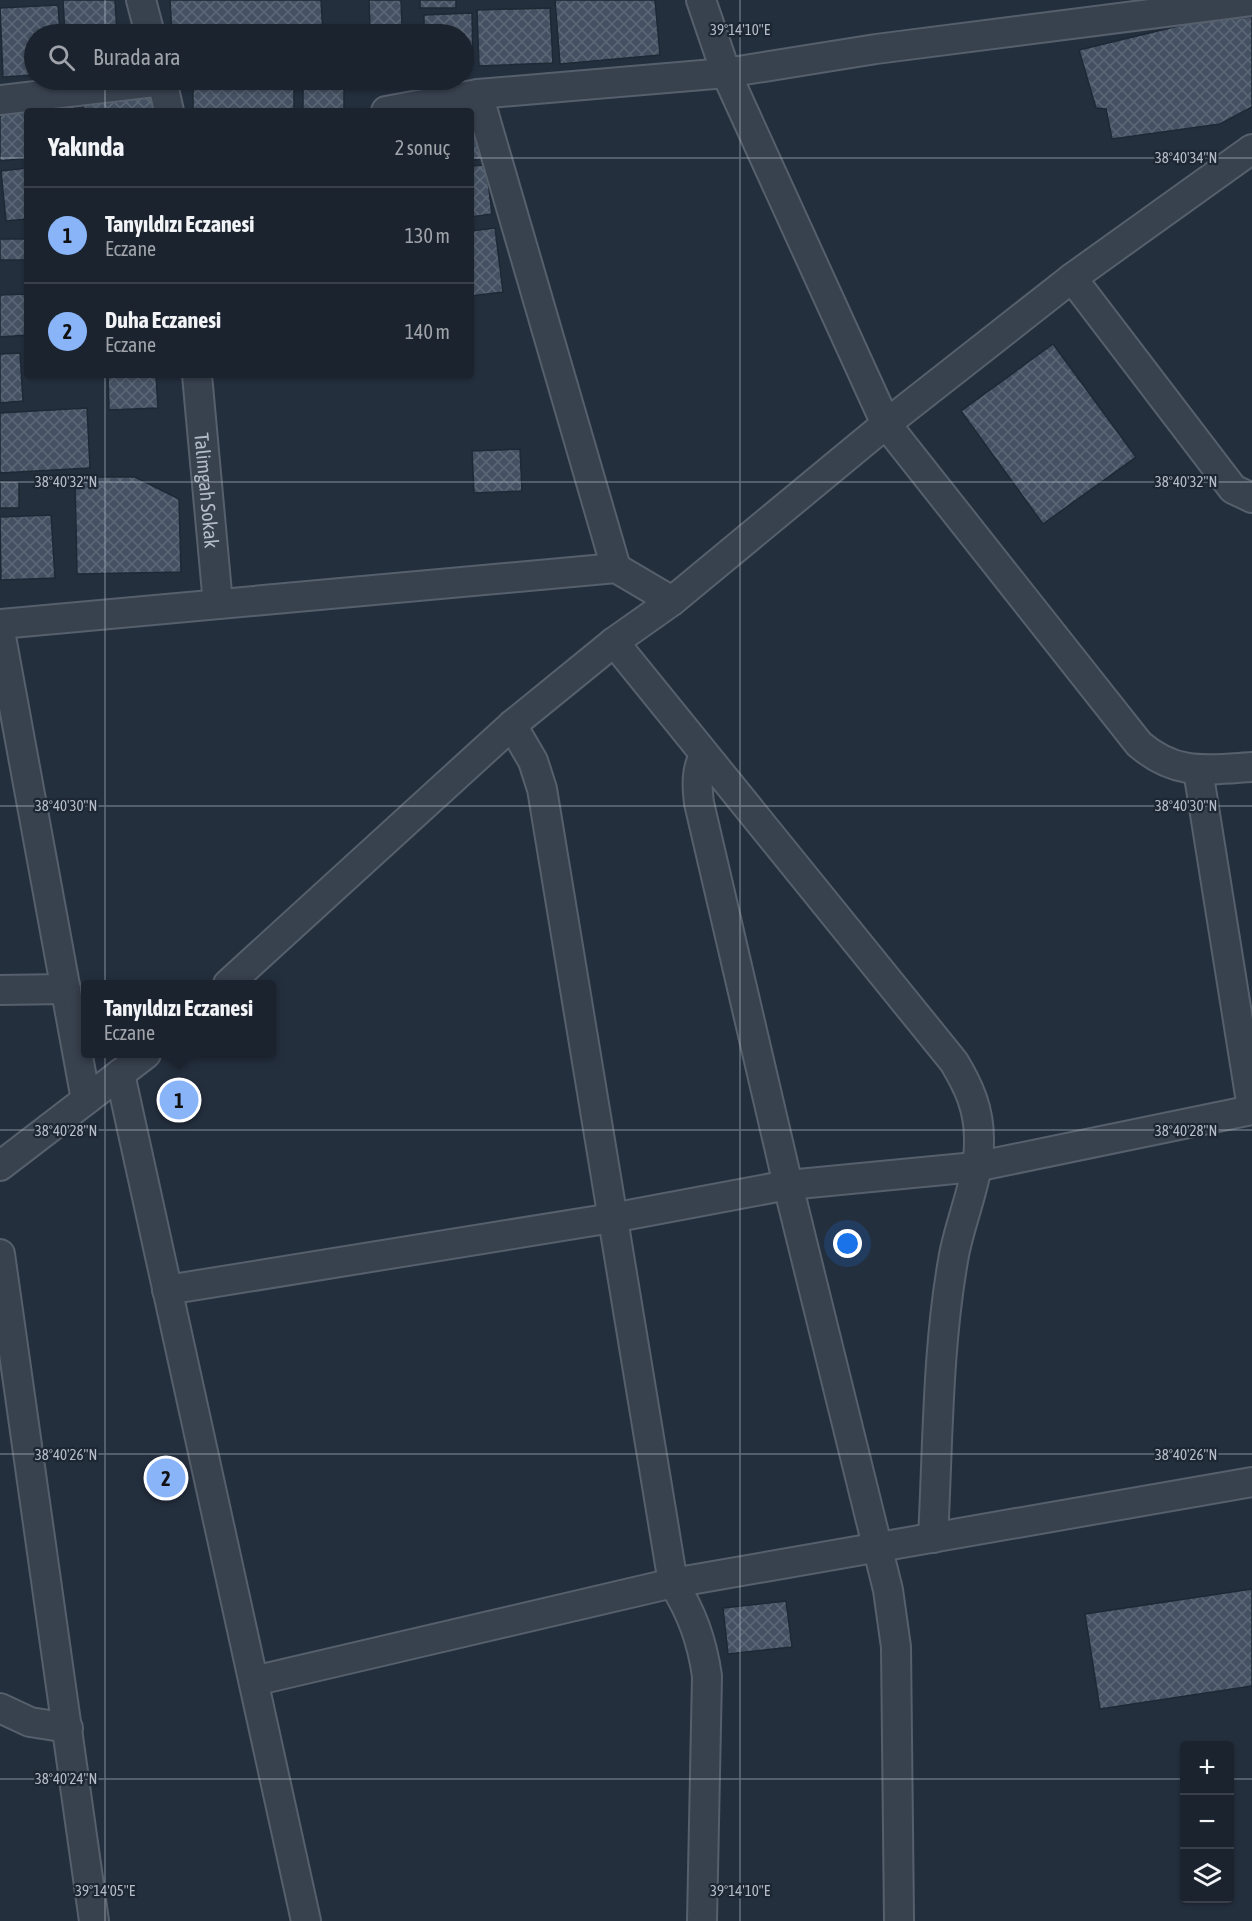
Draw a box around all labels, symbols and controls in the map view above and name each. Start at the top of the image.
text: 39°14'10"E [710,21,771,38]
search box [24,24,474,90]
icon: search [45,41,78,74]
text: Burada ara [93,44,181,70]
text: Yakında [48,132,124,162]
text: 2 sonuç [395,136,450,159]
text: 38°40'34"N [1155,149,1217,166]
text: Tanyıldızı Eczanesi [105,211,254,237]
text: 1 [63,224,72,247]
text: 130 m [405,224,450,247]
text: Eczane [105,237,156,260]
text: Duha Eczanesi [105,307,221,333]
text: 2 [63,320,72,343]
text: 140 m [405,320,450,343]
text: Eczane [105,333,156,356]
street label: Talimgah Sokak [191,432,224,549]
text: 38°40'32"N [35,473,97,490]
text: 38°40'32"N [1155,473,1217,490]
text: 38°40'30"N [35,797,97,814]
text: 38°40'30"N [1155,797,1217,814]
popup [81,980,276,1058]
text: Tanyıldızı Eczanesi [104,995,253,1021]
text: Eczane [104,1021,155,1044]
pin: 1 [160,1078,198,1122]
text: 38°40'28"N [35,1122,97,1139]
text: 38°40'28"N [1155,1122,1217,1139]
your location [833,1229,862,1258]
text: 38°40'26"N [35,1446,97,1463]
text: 38°40'26"N [1155,1446,1217,1463]
pin: 2 [146,1456,186,1500]
map controls [1180,1741,1234,1903]
button: + [1180,1741,1234,1795]
text: 38°40'24"N [35,1770,97,1787]
button: − [1180,1795,1234,1849]
button: layers [1180,1849,1234,1903]
text: 39°14'05"E [75,1882,136,1899]
text: 39°14'10"E [710,1882,771,1899]

